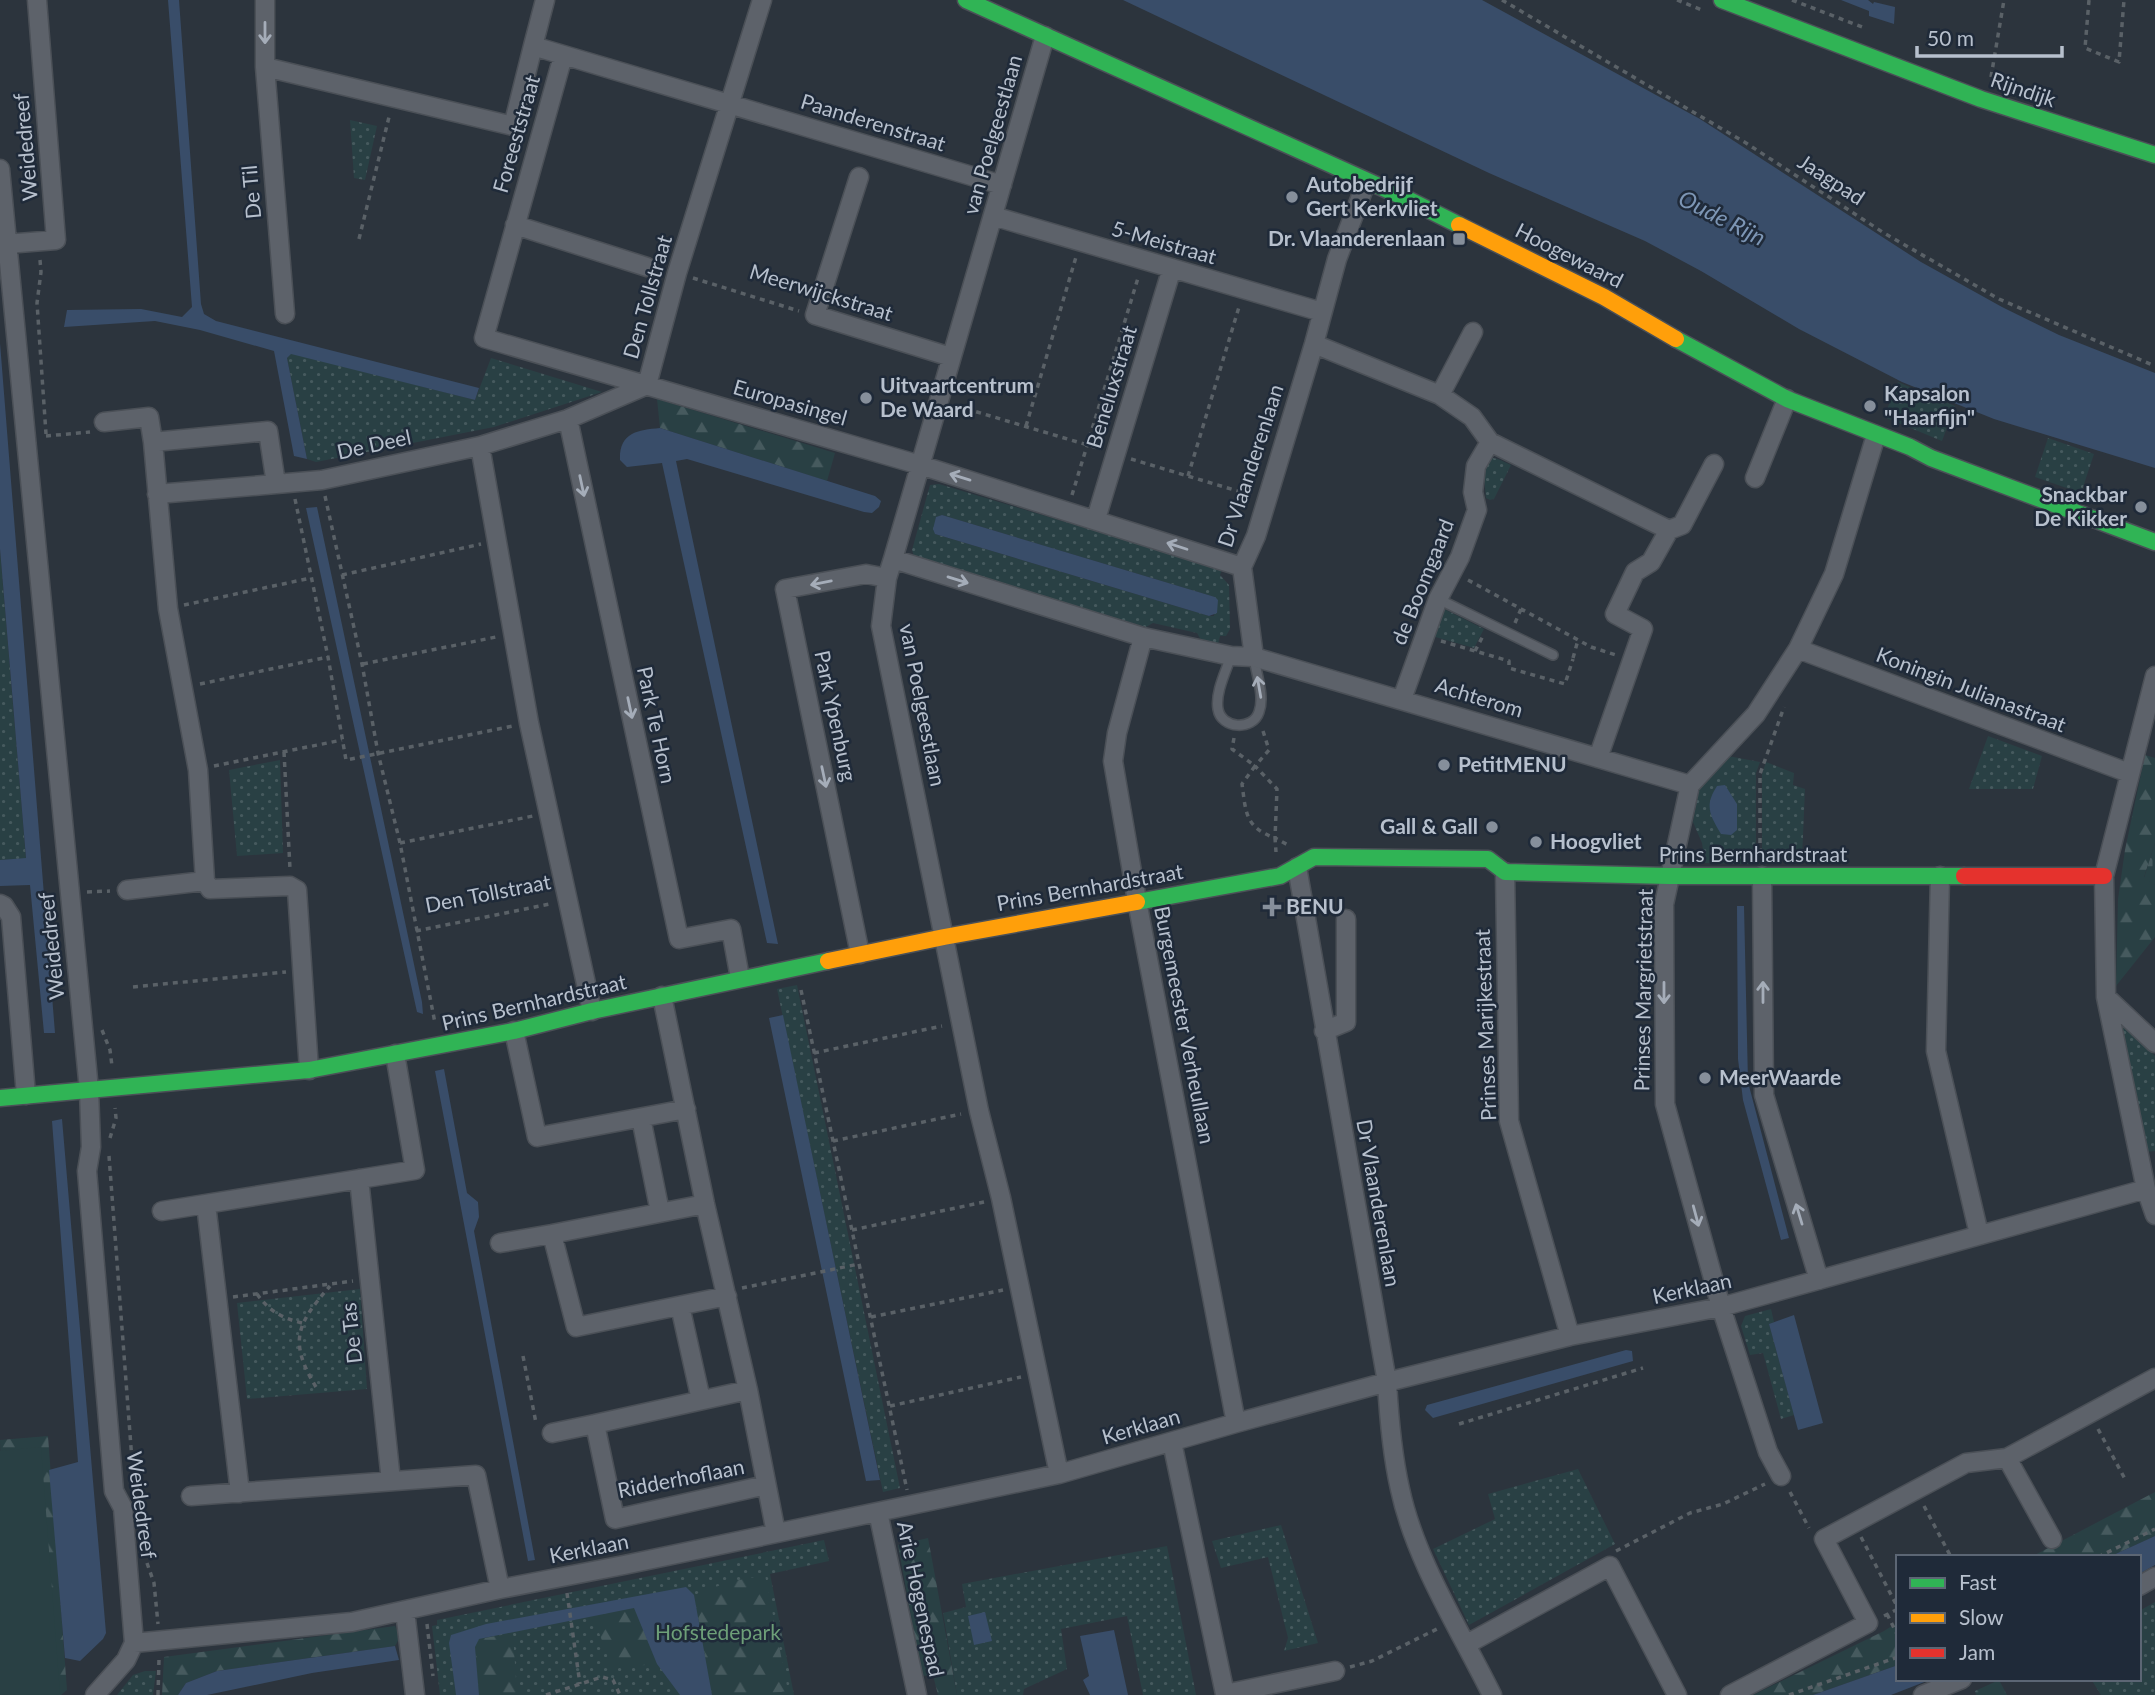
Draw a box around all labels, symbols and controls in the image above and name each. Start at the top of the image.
scale bar [1917,14,2062,58]
one-way arrow [258,22,272,45]
text: 50 m [1927,25,1974,50]
street label: van Poelgeestlaan [957,52,1026,217]
street label: Rijndijk [1988,66,2060,111]
street label: Foreeststraat [487,71,544,195]
street label: Paanderenstraat [798,88,949,156]
street label: Weidedreef [7,92,42,202]
street label: Jaagpad [1794,148,1870,209]
street label: De Til [236,164,265,220]
place label: Autobedrijf Gert Kerkvliet [1305,171,1438,220]
water label: Oude Rijn [1674,183,1771,251]
marker: Autobedrijf Gert Kerkvliet [1284,189,1300,205]
street label: 5-Meistraat [1109,215,1220,269]
street label: Hoogewaard [1512,217,1628,292]
place label: Dr. Vlaanderenlaan [1268,225,1445,250]
street label: Den Tollstraat [617,231,676,361]
marker: Dr. Vlaanderenlaan [1451,231,1467,247]
street label: Meerwijckstraat [747,258,897,325]
street label: Beneluxstraat [1080,322,1141,451]
place label: Uitvaartcentrum De Waard [880,372,1034,421]
street label: Europasingel [731,373,850,430]
place label: Kapsalon "Haarfijn" [1884,380,1975,429]
street label: Dr Vlaanderenlaan [1211,381,1288,550]
marker: Uitvaartcentrum De Waard [858,390,874,406]
marker: Kapsalon "Haarfijn" [1862,398,1878,414]
street label: De Deel [334,423,413,464]
one-way arrow [949,470,971,483]
one-way arrow [576,474,590,497]
place label: Snackbar De Kikker [2034,481,2127,530]
marker: Snackbar De Kikker [2133,499,2149,515]
street label: de Boomgaard [1385,515,1458,648]
one-way arrow [1167,538,1189,551]
one-way arrow [947,574,969,587]
one-way arrow [810,576,833,590]
street label: van Poelgeestlaan [895,621,952,788]
street label: Koningin Julianastraat [1873,641,2070,736]
street label: Park Ypenburg [810,648,863,784]
street label: Park Te Horn [633,664,682,786]
street label: Achterom [1433,671,1526,722]
one-way arrow [1252,676,1265,698]
one-way arrow [624,697,637,719]
place label: PetitMENU [1458,751,1567,776]
marker: PetitMENU [1436,757,1452,773]
one-way arrow [817,765,831,788]
place label: Gall & Gall [1380,813,1478,838]
marker: Gall & Gall [1484,819,1500,835]
place label: Hoogvliet [1550,828,1642,853]
marker: Hoogvliet [1528,834,1544,850]
street label: Prins Bernhardstraat [1659,841,1848,866]
street label: Prins Bernhardstraat [995,858,1185,915]
street label: Den Tollstraat [423,868,553,917]
street label: Prinses Margrietstraat [1628,888,1657,1092]
street label: Weidedreef [32,891,69,1001]
place label: BENU [1286,893,1344,918]
marker: BENU [1264,899,1280,915]
street label: Burgemeester Verheullaan [1150,904,1221,1146]
street label: Prinses Marijkestraat [1469,928,1500,1122]
street label: Prins Bernhardstraat [439,968,629,1035]
one-way arrow [1657,981,1671,1004]
one-way arrow [1756,981,1770,1004]
place label: MeerWaarde [1719,1064,1841,1089]
marker: MeerWaarde [1697,1070,1713,1086]
street label: Dr Vlaanderenlaan [1352,1117,1407,1288]
one-way arrow [1792,1203,1805,1225]
one-way arrow [1690,1204,1703,1227]
street label: Kerklaan [1650,1267,1733,1308]
street label: De Tas [335,1301,366,1365]
street label: Kerklaan [1099,1403,1183,1449]
street label: Weidedreef [123,1450,162,1561]
street label: Ridderhoflaan [615,1453,746,1502]
street label: Arie Hogenespad [893,1519,950,1679]
street label: Kerklaan [547,1528,630,1567]
legend [1896,1555,2141,1681]
text: Fast [1959,1569,1997,1594]
text: Slow [1959,1604,2004,1629]
park label: Hofstedepark [655,1619,781,1644]
text: Jam [1959,1639,1995,1664]

